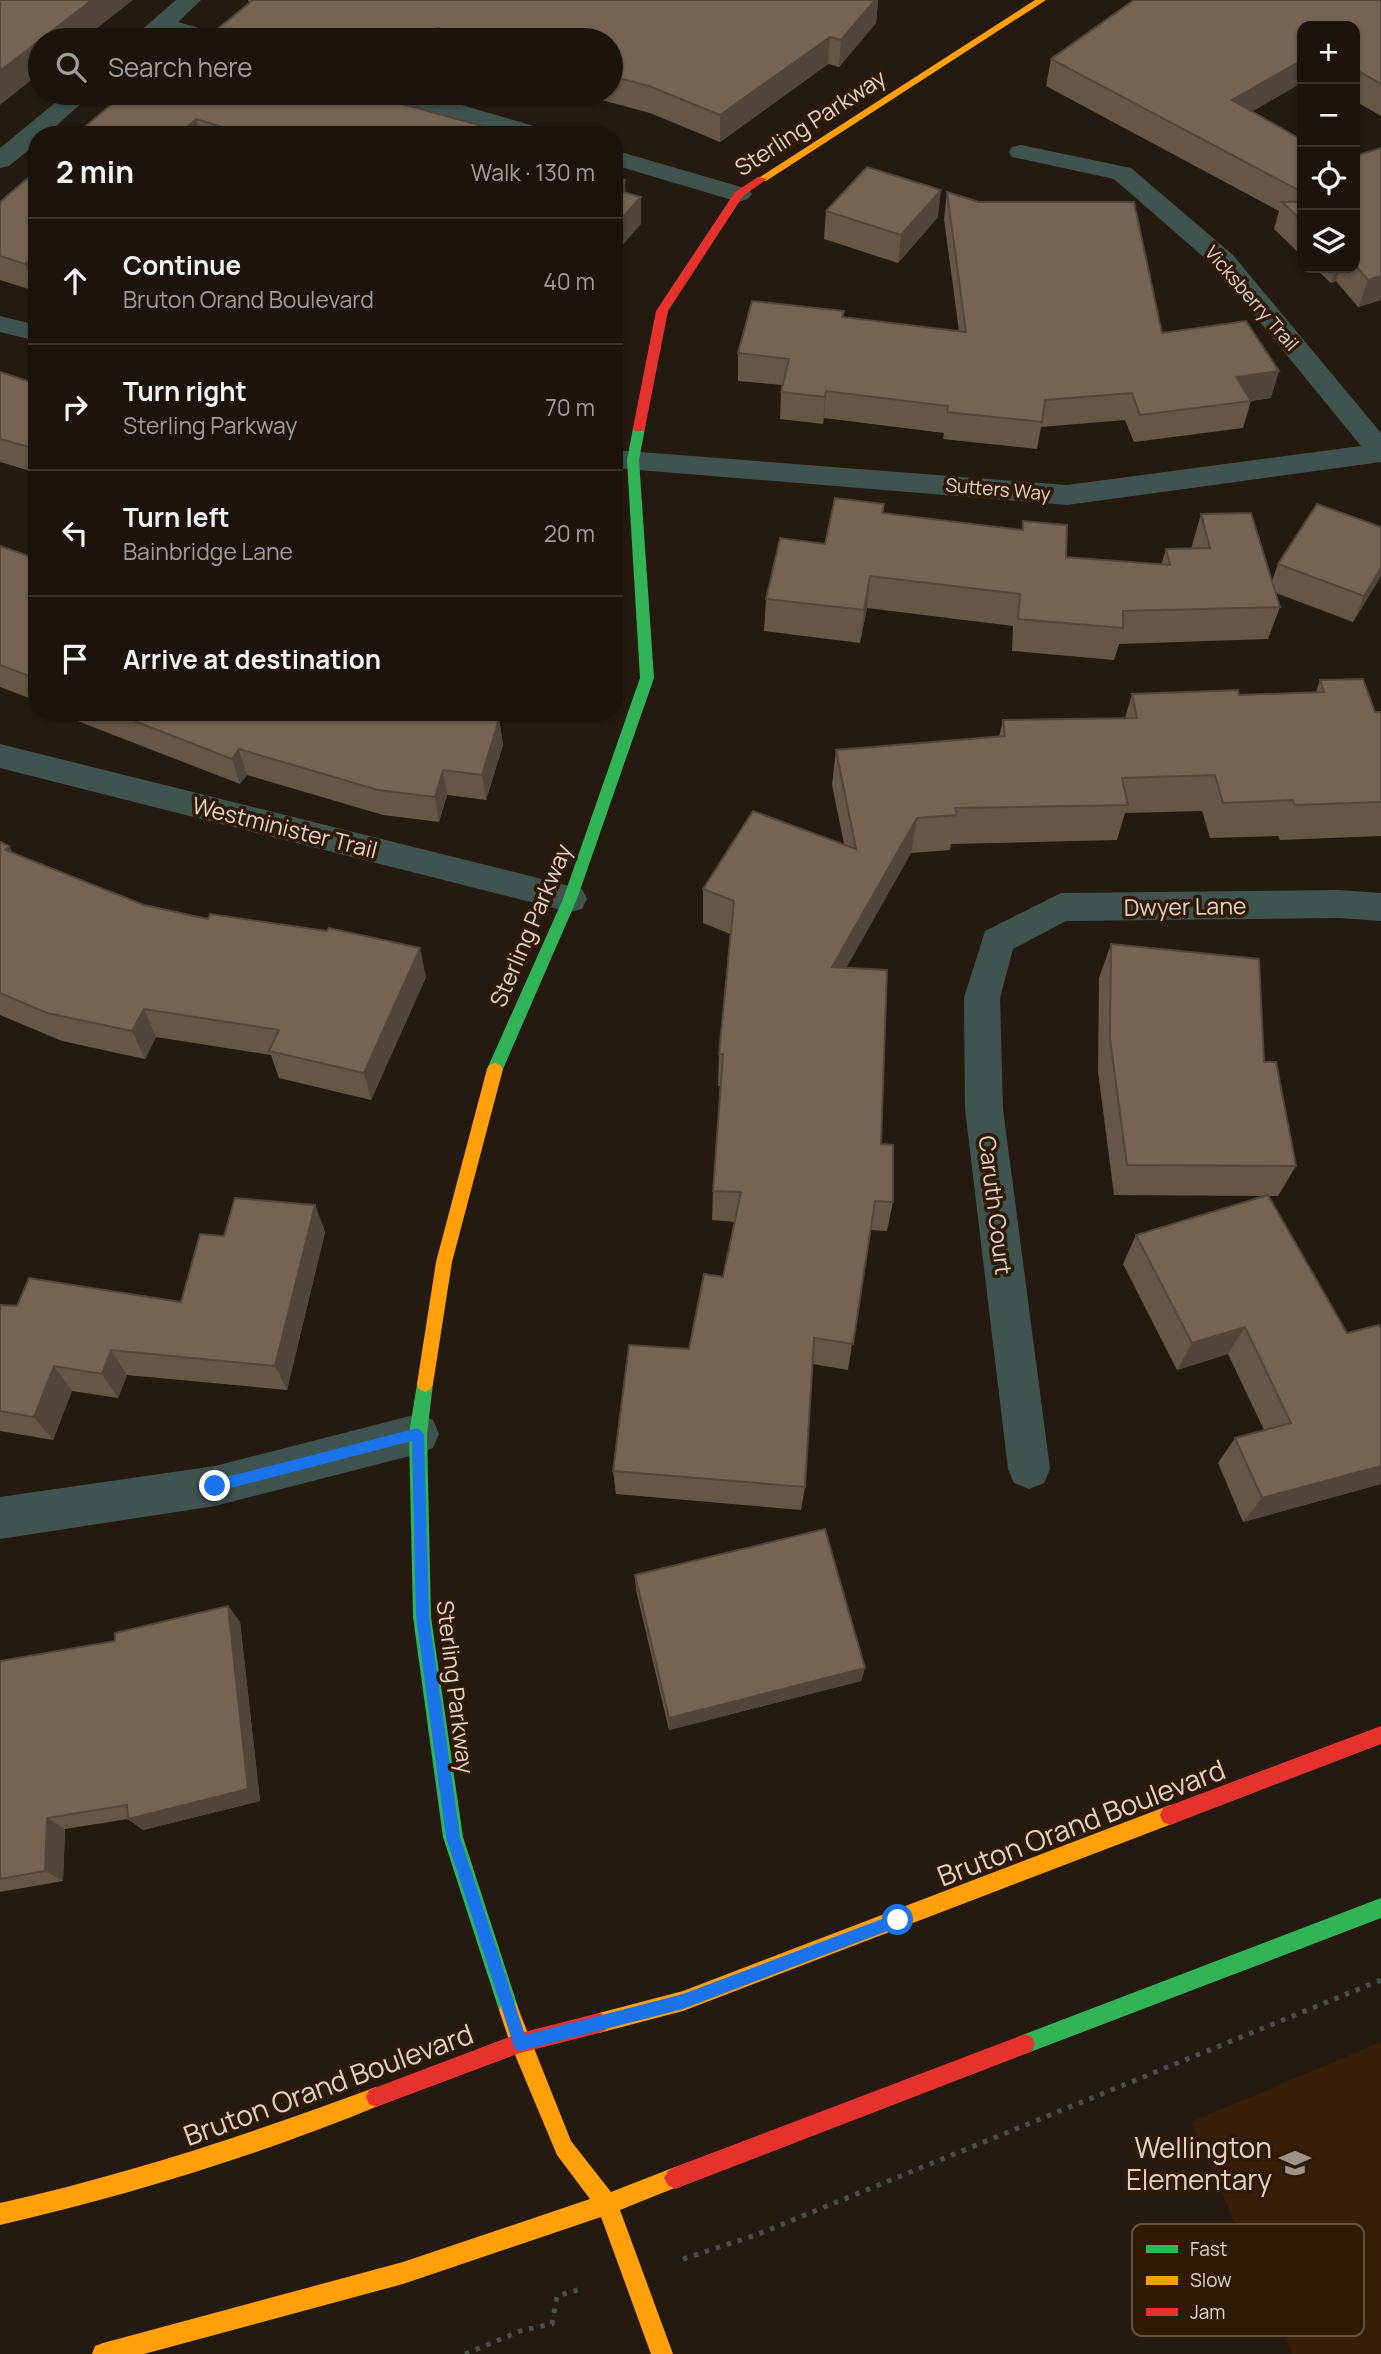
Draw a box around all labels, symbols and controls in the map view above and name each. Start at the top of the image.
map controls [1297,21,1360,273]
button: + [1297,21,1360,84]
search box [28,28,623,105]
icon: search [52,48,90,86]
text: Search here [108,49,253,85]
street label: Sterling Parkway [728,61,892,183]
button: − [1297,84,1360,147]
button: locate [1297,147,1360,210]
text: 2 min [56,151,134,192]
text: Walk · 130 m [471,156,595,188]
button: layers [1297,210,1360,273]
street label: Vicksberry Trail [1199,240,1305,356]
text: Continue [123,247,241,283]
icon: ahead [56,262,94,300]
text: 40 m [543,265,595,297]
text: Bruton Orand Boulevard [123,283,374,315]
text: Turn right [123,373,247,409]
icon: right [56,388,94,426]
text: 70 m [545,391,595,423]
text: Sterling Parkway [123,409,297,441]
street label: Sutters Way [944,471,1052,507]
text: Turn left [123,499,230,535]
icon: left [56,514,94,552]
text: 20 m [544,517,595,549]
text: Bainbridge Lane [123,535,293,567]
icon: arrive [56,640,94,678]
text: Arrive at destination [123,641,381,677]
street label: Westminister Trail [189,789,381,865]
street label: Sterling Parkway [481,839,579,1011]
street label: Dwyer Lane [1123,889,1247,923]
street label: Caruth Court [972,1134,1020,1276]
route end [199,1470,230,1501]
street label: Sterling Parkway [429,1599,483,1775]
street label: Bruton Orand Boulevard [932,1750,1230,1894]
route start [882,1904,913,1935]
street label: Bruton Orand Boulevard [178,2014,478,2154]
place label: Wellington Elementary [1126,2128,1272,2198]
school or university icon: Wellington Elementary [1278,2146,1312,2180]
legend [1132,2224,1364,2336]
text: Fast [1190,2236,1227,2262]
text: Slow [1190,2267,1232,2293]
text: Jam [1190,2299,1225,2325]

